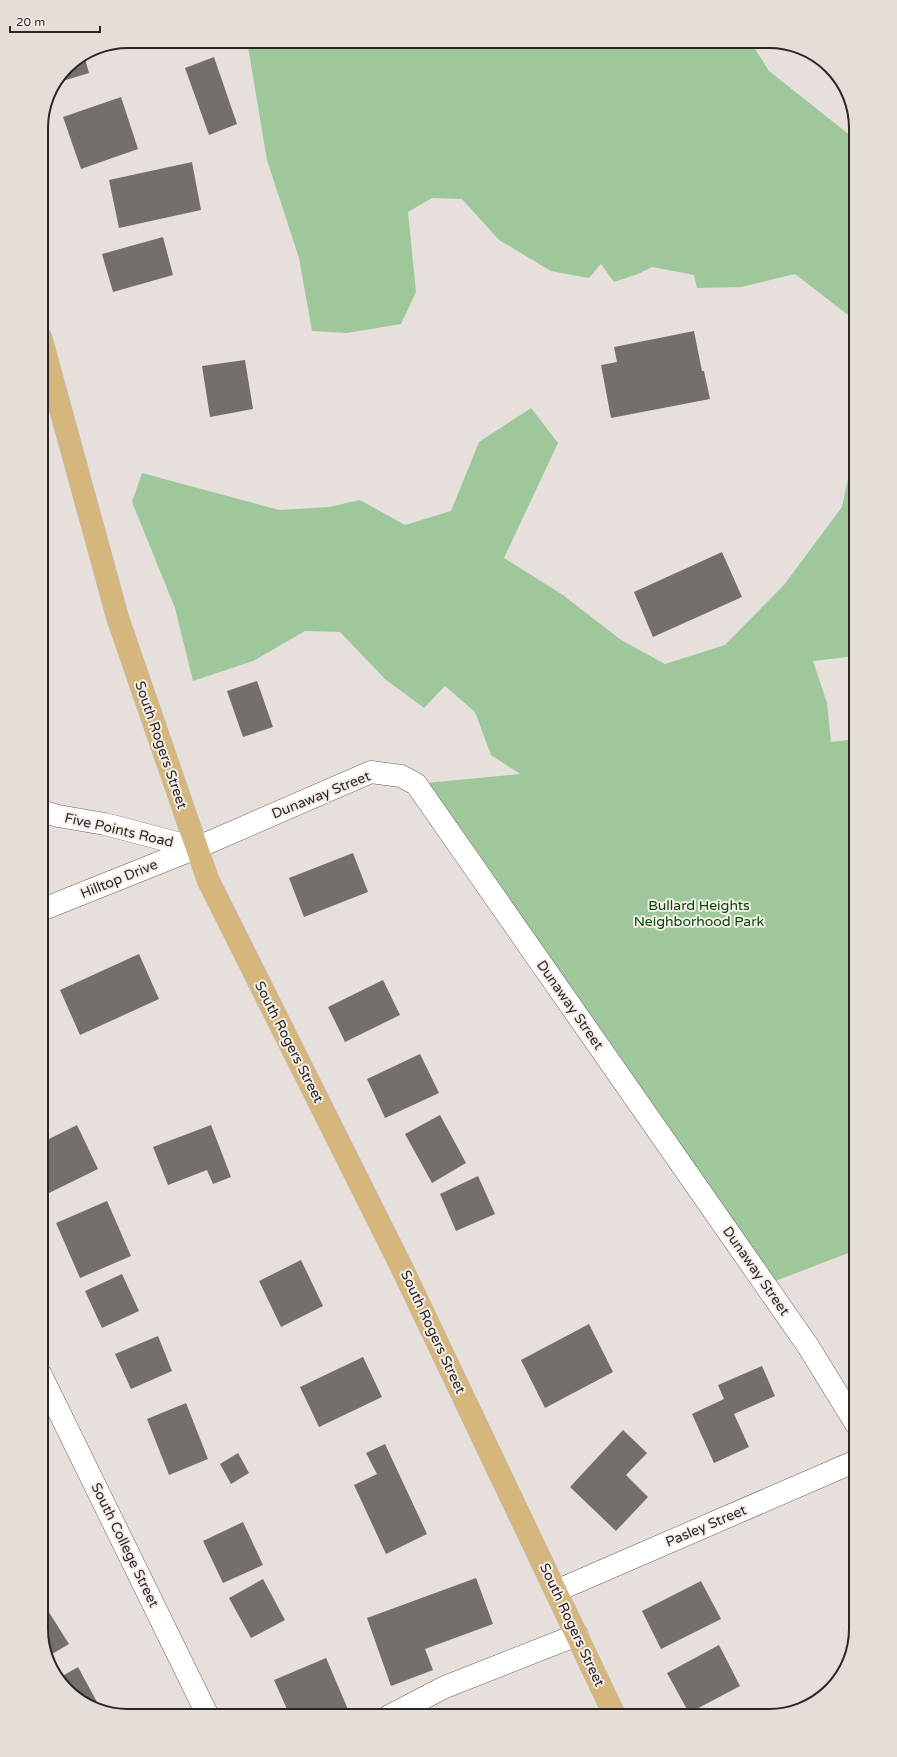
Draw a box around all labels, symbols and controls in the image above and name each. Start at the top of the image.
scale bar [10,8,100,34]
text: 20 m [16,15,45,29]
street label: South Rogers Street [131,679,191,812]
street label: Dunaway Street [269,767,374,823]
street label: Five Points Road [63,809,175,851]
street label: Hilltop Drive [78,856,160,902]
park label: Bullard Heights Neighborhood Park [634,897,765,930]
street label: Dunaway Street [533,957,607,1053]
street label: South Rogers Street [251,978,327,1106]
street label: Dunaway Street [719,1223,793,1319]
street label: South Rogers Street [397,1268,469,1397]
street label: South College Street [87,1480,163,1611]
street label: Pasley Street [663,1501,750,1551]
street label: South Rogers Street [536,1561,608,1690]

